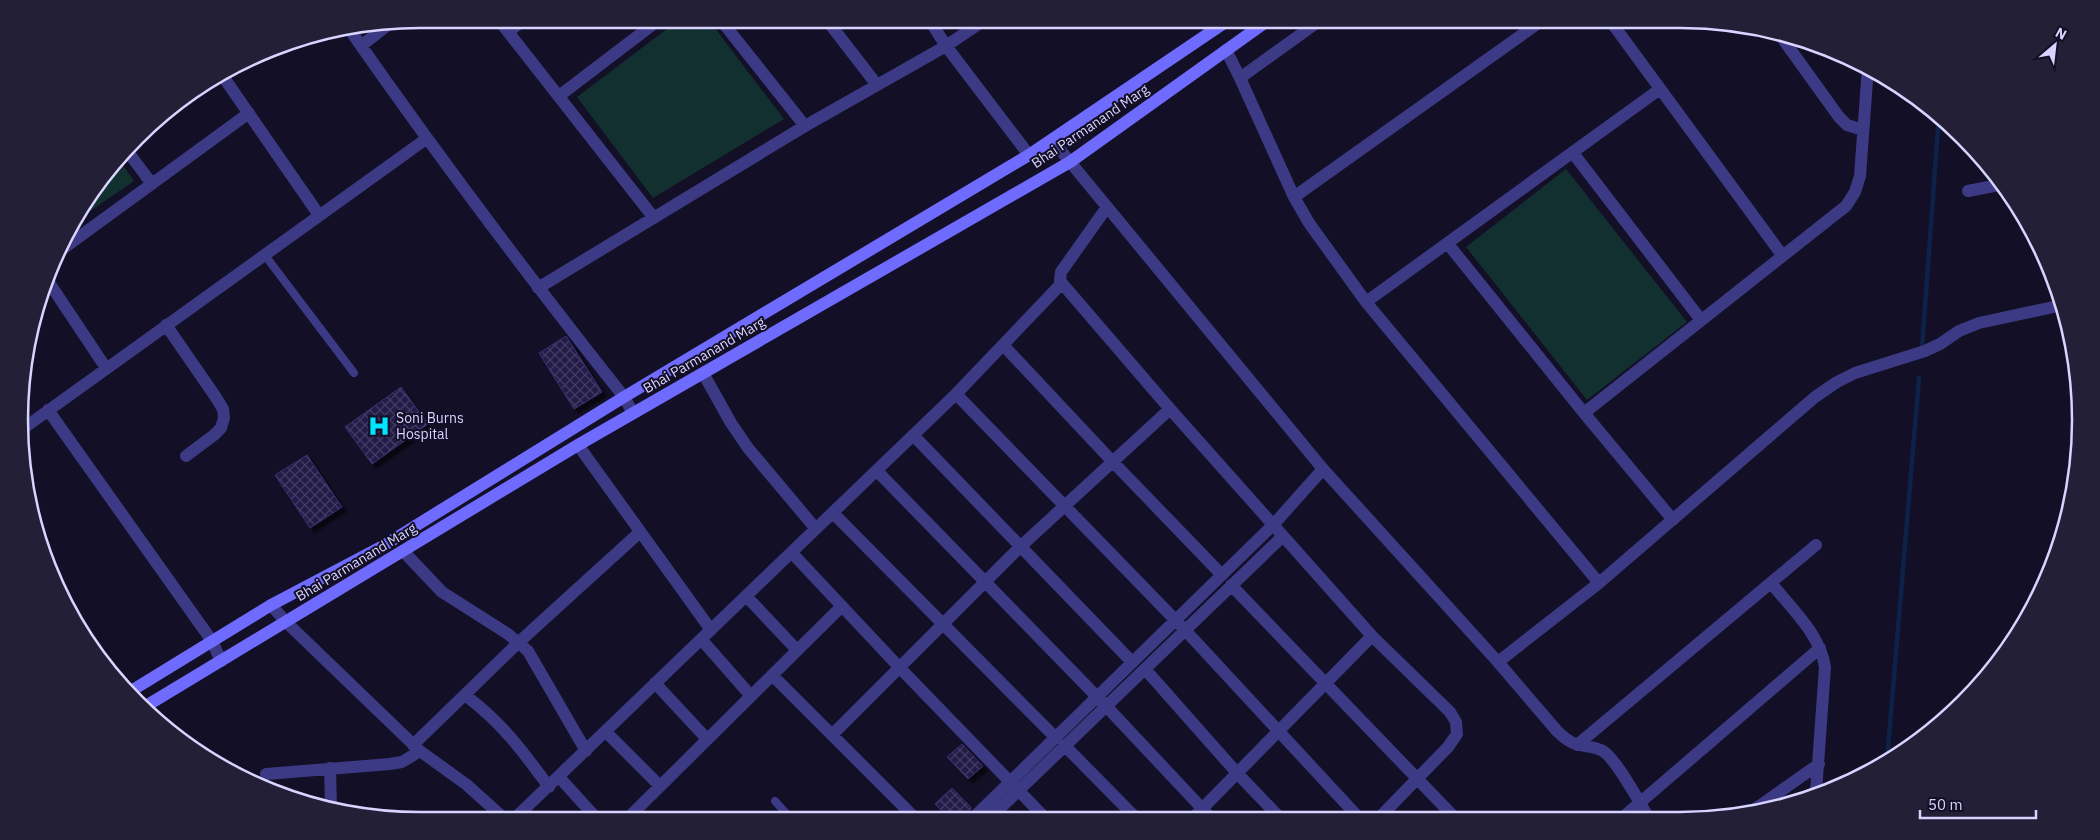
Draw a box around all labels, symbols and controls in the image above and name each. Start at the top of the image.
north arrow [2030,20,2080,70]
text: N [2052,23,2070,44]
street label: Bhai Parmanand Marg [1028,80,1153,172]
street label: Bhai Parmanand Marg [640,312,769,397]
place label: Soni Burns Hospital [396,409,464,443]
hospital icon: Soni Burns Hospital [366,413,392,439]
street label: Bhai Parmanand Marg [292,518,420,605]
scale bar [1920,788,2036,820]
text: 50 m [1928,795,1963,814]

